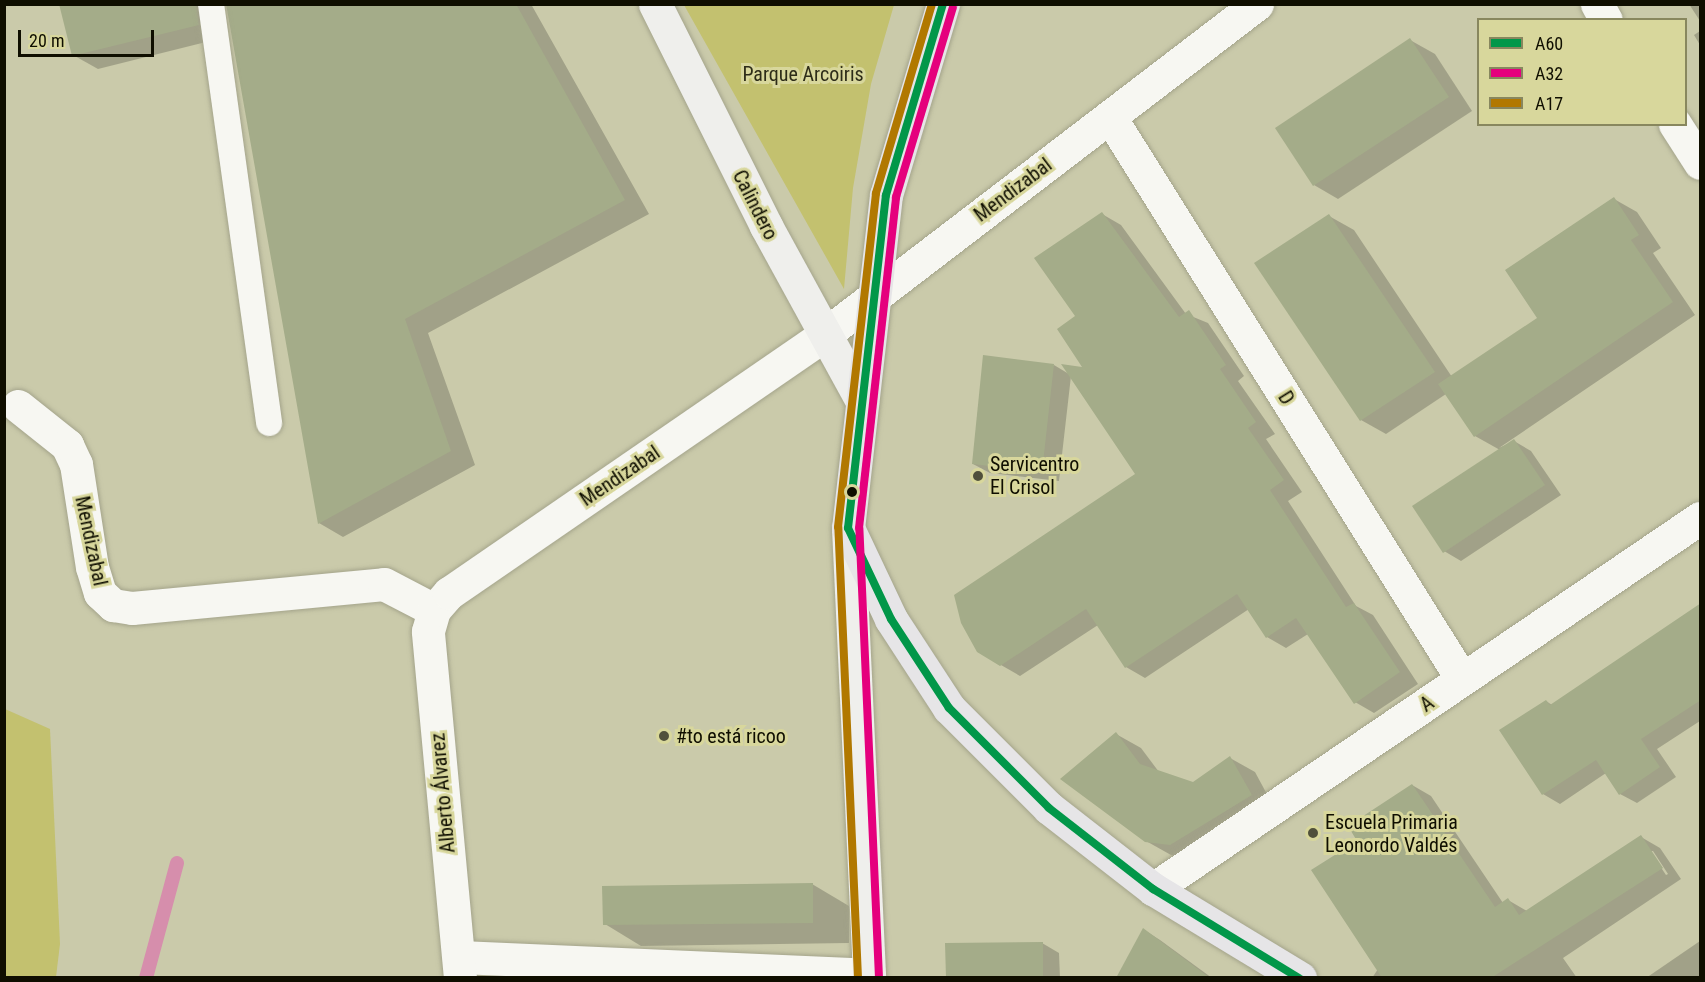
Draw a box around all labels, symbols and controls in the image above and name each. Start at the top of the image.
scale bar [21,18,158,56]
legend [1477,18,1687,126]
text: 20 m [29,30,64,51]
text: A60 [1535,33,1563,54]
park label: Parque Arcoiris [742,62,864,86]
text: A32 [1535,63,1563,84]
text: A17 [1535,93,1563,114]
street label: Mendizabal [969,153,1057,227]
street label: Calindero [727,166,783,244]
street label: D [1273,387,1299,409]
street label: Mendizabal [576,441,664,511]
place label: Servicentro El Crisol [990,452,1079,499]
marker: Servicentro El Crisol [971,469,985,483]
unlabelled marker [846,486,858,498]
street label: Mendizabal [70,494,112,588]
street label: A [1416,691,1438,717]
place label: #to está ricoo [676,724,786,748]
marker: #to está ricoo [657,729,671,743]
street label: Alberto Álvarez [426,732,460,854]
place label: Escuela Primaria Leonordo Valdés [1325,810,1458,857]
marker: Escuela Primaria Leonordo Valdés [1306,826,1320,840]

